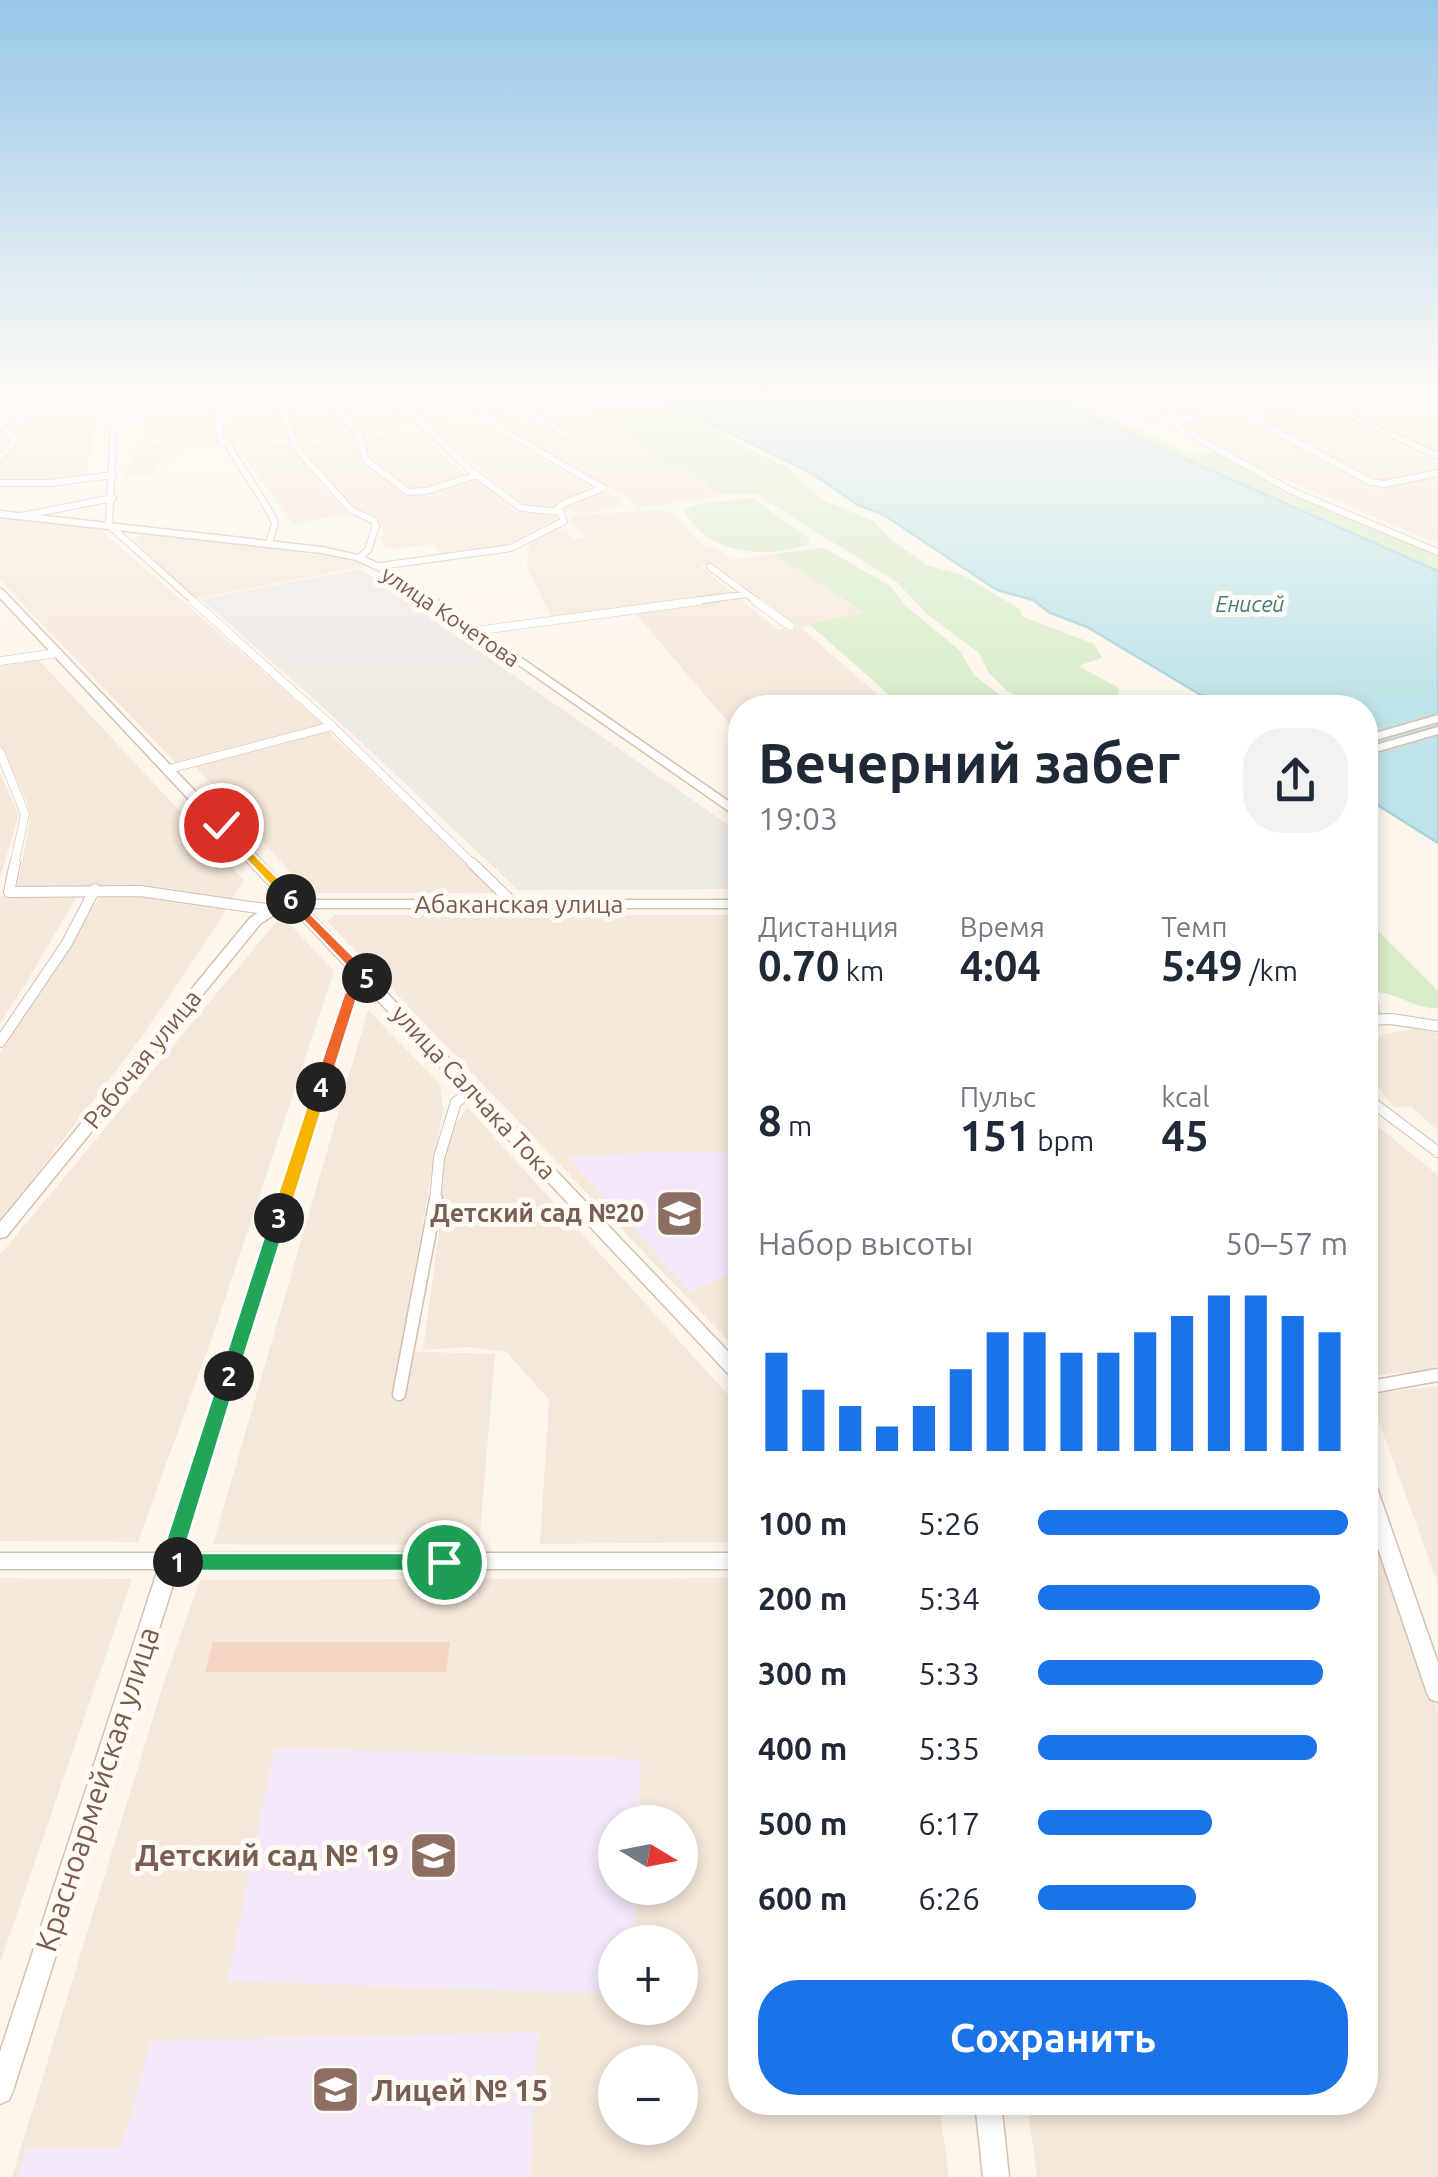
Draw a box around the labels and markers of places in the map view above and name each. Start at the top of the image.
pin [179,783,264,868]
pin: 6 [266,874,316,924]
pin: 5 [342,953,392,1003]
pin: 4 [296,1062,346,1112]
school or university icon: Детский сад №20 [653,1187,705,1239]
pin: 3 [254,1193,304,1243]
place label: Детский сад №20 [430,1199,644,1227]
pin: 2 [204,1351,254,1401]
pin [402,1520,487,1605]
pin: 1 [153,1537,203,1587]
school or university icon: Детский сад № 19 [408,1829,460,1881]
place label: Детский сад № 19 [135,1838,399,1872]
school or university icon: Лицей № 15 [310,2064,362,2116]
place label: Лицей № 15 [371,2073,548,2107]

